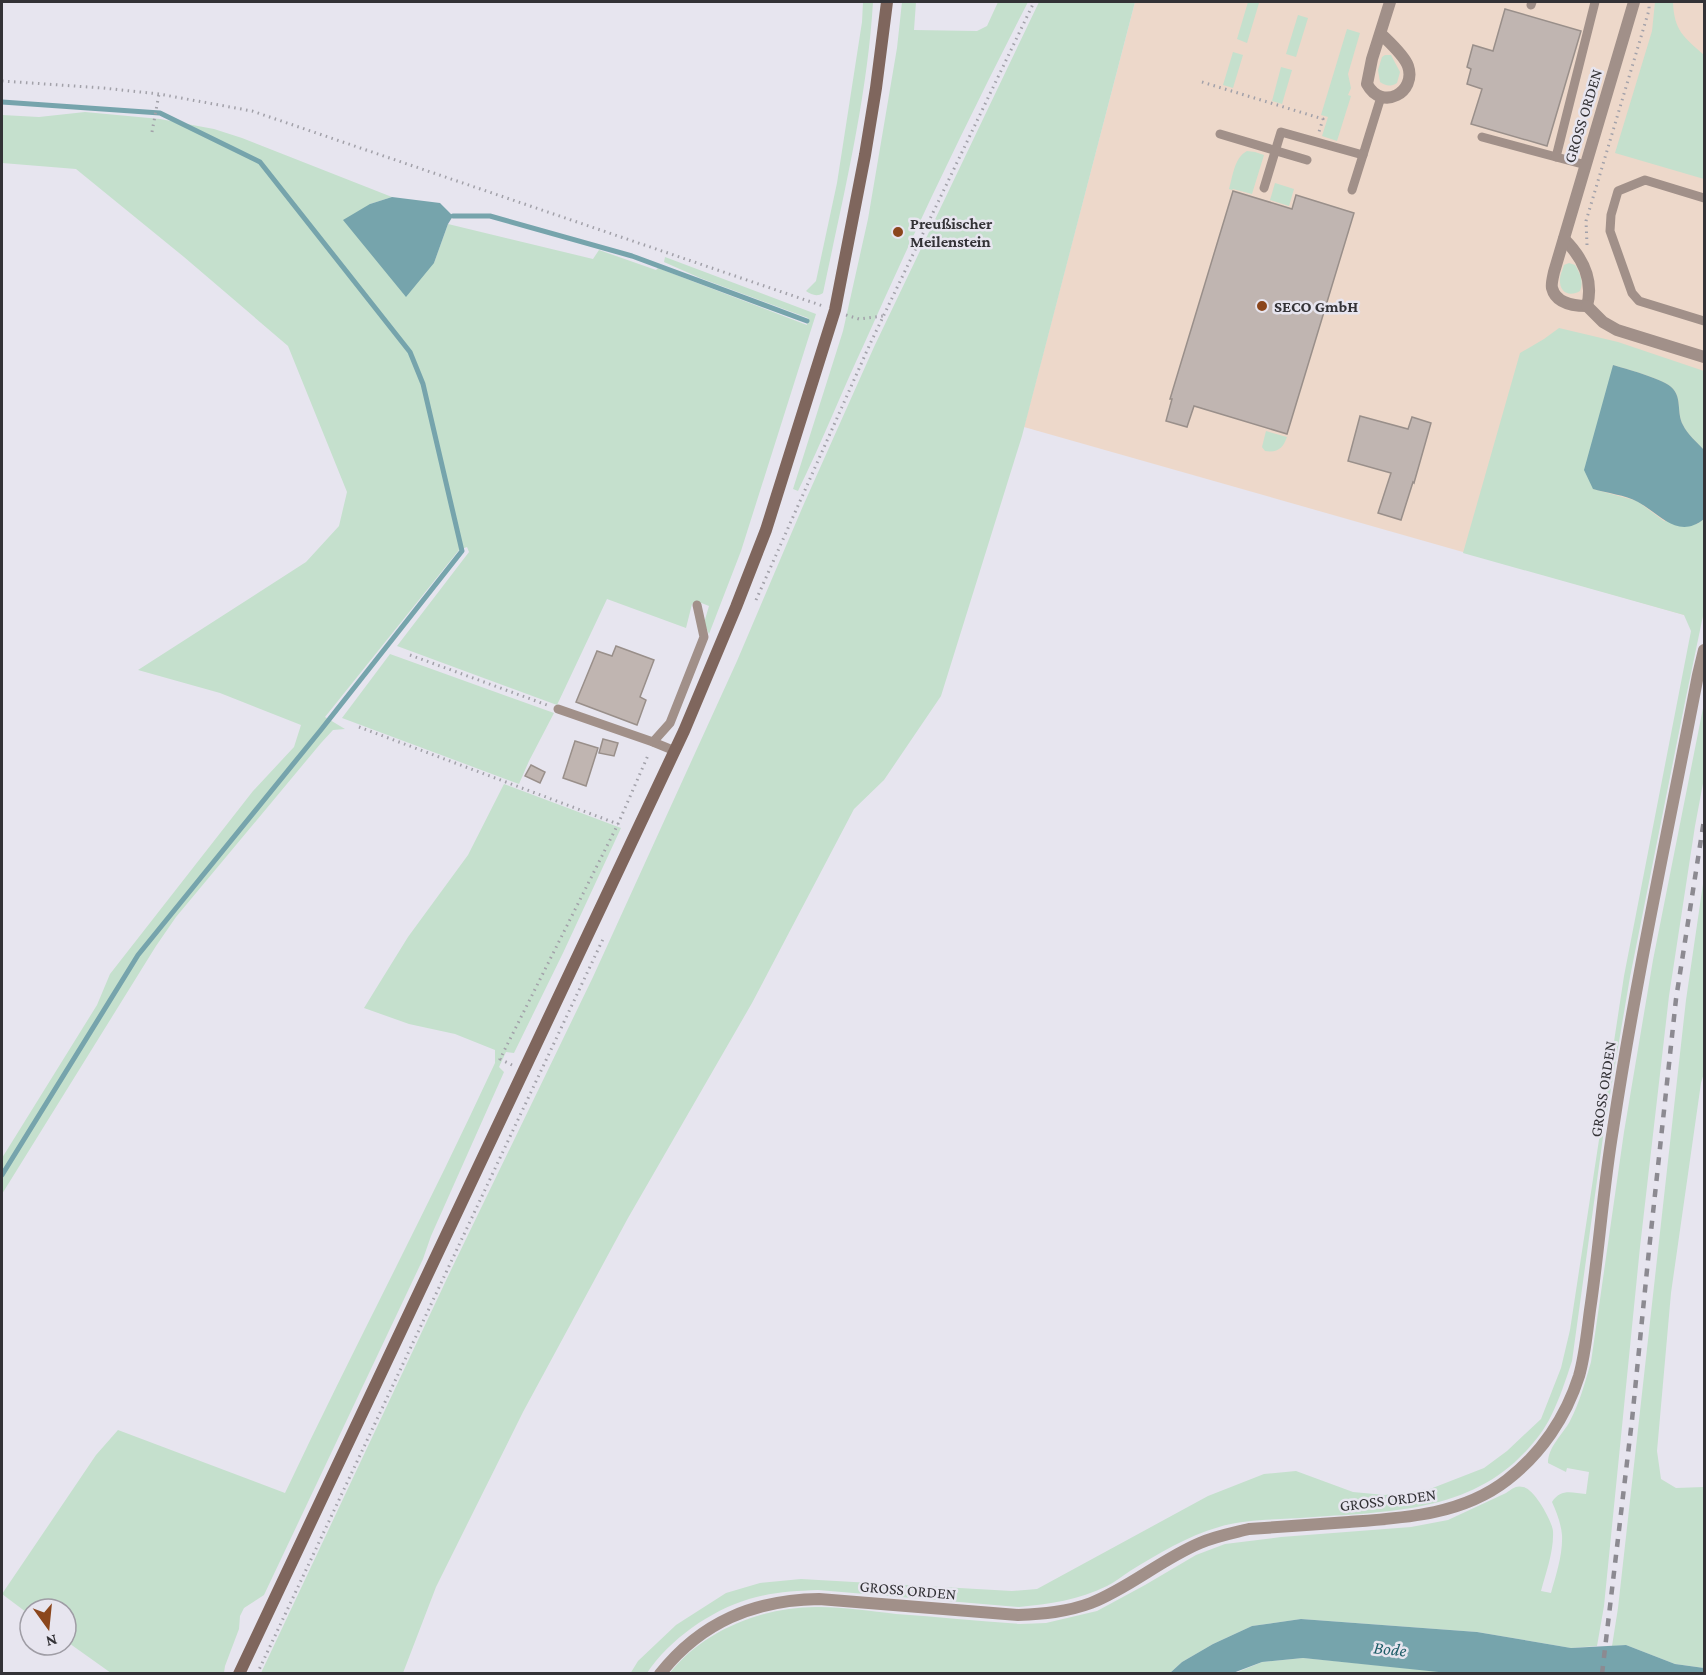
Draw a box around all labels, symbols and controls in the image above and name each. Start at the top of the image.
street label: GROSS ORDEN [1561,67,1605,165]
place label: Preußischer Meilenstein [910,215,993,250]
marker: Preußischer Meilenstein [891,225,905,239]
place label: SECO GmbH [1274,298,1358,315]
marker: SECO GmbH [1255,299,1269,313]
street label: GROSS ORDEN [1587,1040,1619,1138]
street label: GROSS ORDEN [1339,1486,1437,1514]
street label: GROSS ORDEN [859,1577,957,1603]
north arrow [18,1597,78,1657]
text: N [44,1631,59,1651]
water label: Bode [1373,1637,1408,1661]

